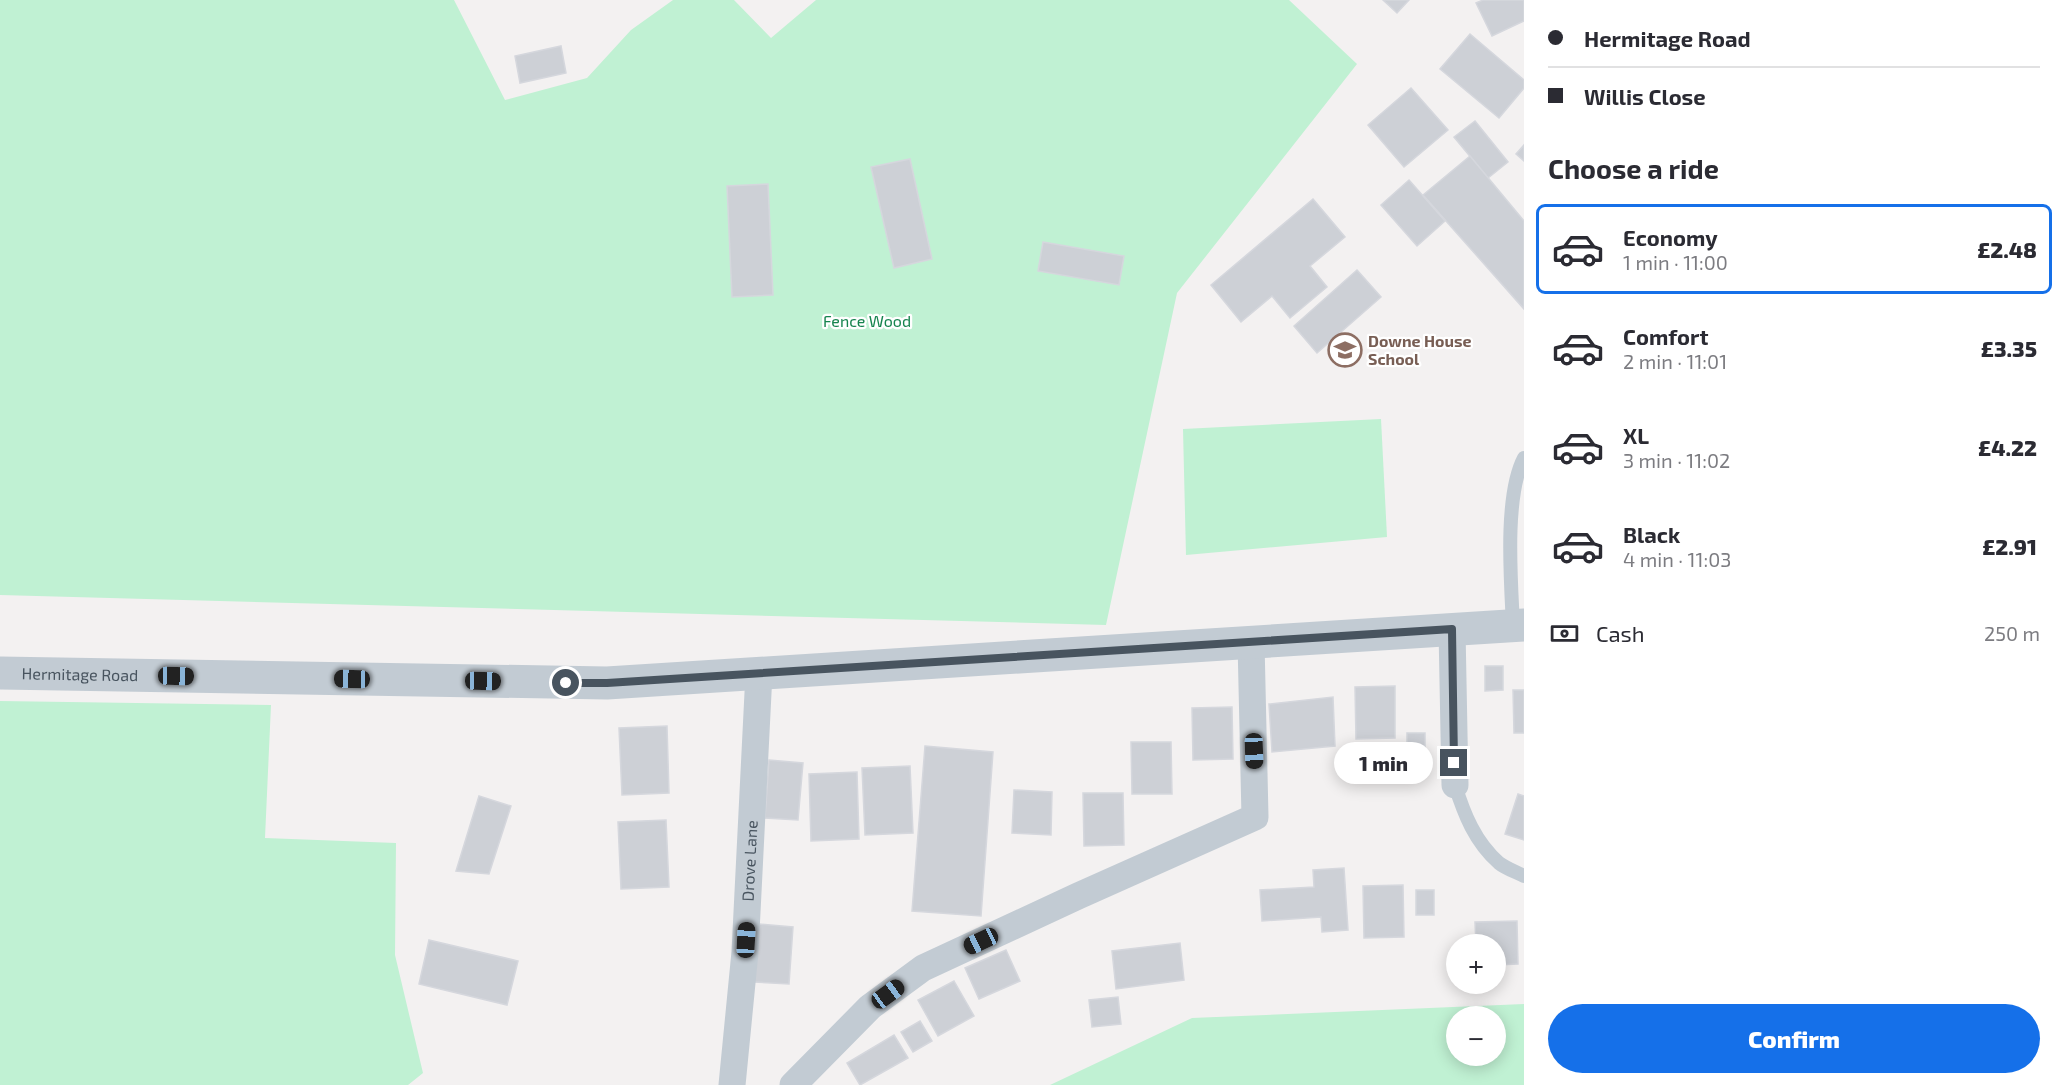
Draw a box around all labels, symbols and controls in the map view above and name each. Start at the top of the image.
text: Hermitage Road [1584,25,1751,51]
text: Willis Close [1584,83,1706,109]
text: Choose a ride [1548,152,1719,184]
icon: car [1551,222,1605,276]
text: Economy [1623,224,1718,250]
text: £2.48 [1977,236,2037,262]
text: 1 min · 11:00 [1623,250,1728,274]
park label: Fence Wood [823,311,911,330]
icon: car [1551,321,1605,375]
text: Comfort [1623,323,1708,349]
place label: Downe House School [1368,331,1472,368]
school or university icon: Downe House School [1327,332,1363,368]
text: £3.35 [1981,335,2037,361]
text: 2 min · 11:01 [1623,349,1727,373]
icon: car [1551,420,1605,474]
text: XL [1623,422,1649,448]
text: £4.22 [1978,434,2037,460]
text: 3 min · 11:02 [1623,448,1730,472]
icon: car [1551,519,1605,573]
text: Black [1623,521,1680,547]
text: £2.91 [1982,533,2037,559]
text: 4 min · 11:03 [1623,547,1731,571]
icon: cash [1548,617,1581,650]
text: Cash [1596,620,1645,646]
text: 250 m [1984,621,2040,645]
street label: Hermitage Road [22,663,138,684]
car [158,667,194,685]
route start [552,669,579,696]
car [334,670,370,688]
car [465,672,501,690]
car [1244,733,1264,769]
callout: 1 min [1334,742,1433,784]
route end [1440,749,1467,776]
text: 1 min [1359,751,1408,775]
street label: Drove Lane [738,820,761,902]
car [736,922,756,958]
car [961,925,1001,957]
map controls [1446,934,1506,1066]
button: + [1446,934,1506,994]
car [868,976,908,1012]
button: Confirm [1548,1004,2040,1073]
button: − [1446,1006,1506,1066]

